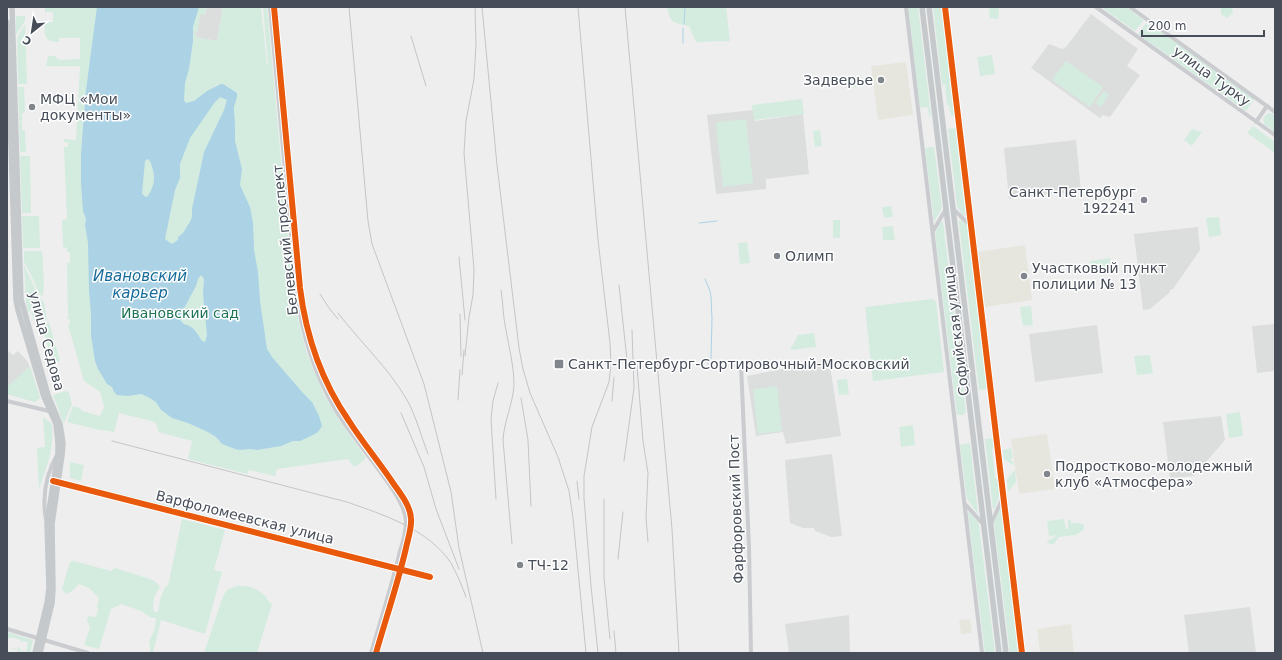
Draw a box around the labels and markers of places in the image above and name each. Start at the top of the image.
place label: Задверье [803,72,873,88]
marker: Задверье [876,75,886,85]
place label: МФЦ «Мои документы» [40,91,131,123]
marker: МФЦ «Мои документы» [27,102,37,112]
place label: Санкт-Петербург 192241 [1009,184,1136,216]
marker: Санкт-Петербург 192241 [1139,195,1149,205]
place label: Олимп [785,248,834,264]
marker: Олимп [772,251,782,261]
place label: Участковый пункт полиции № 13 [1032,260,1166,292]
marker: Участковый пункт полиции № 13 [1019,271,1029,281]
place label: Санкт-Петербург-Сортировочный-Московский [568,356,910,372]
marker: Санкт-Петербург-Сортировочный-Московский [553,358,565,370]
place label: Подростково-молодежный клуб «Атмосфера» [1055,458,1253,490]
marker: Подростково-молодежный клуб «Атмосфера» [1042,469,1052,479]
place label: ТЧ-12 [527,557,569,573]
marker: ТЧ-12 [515,560,525,570]

